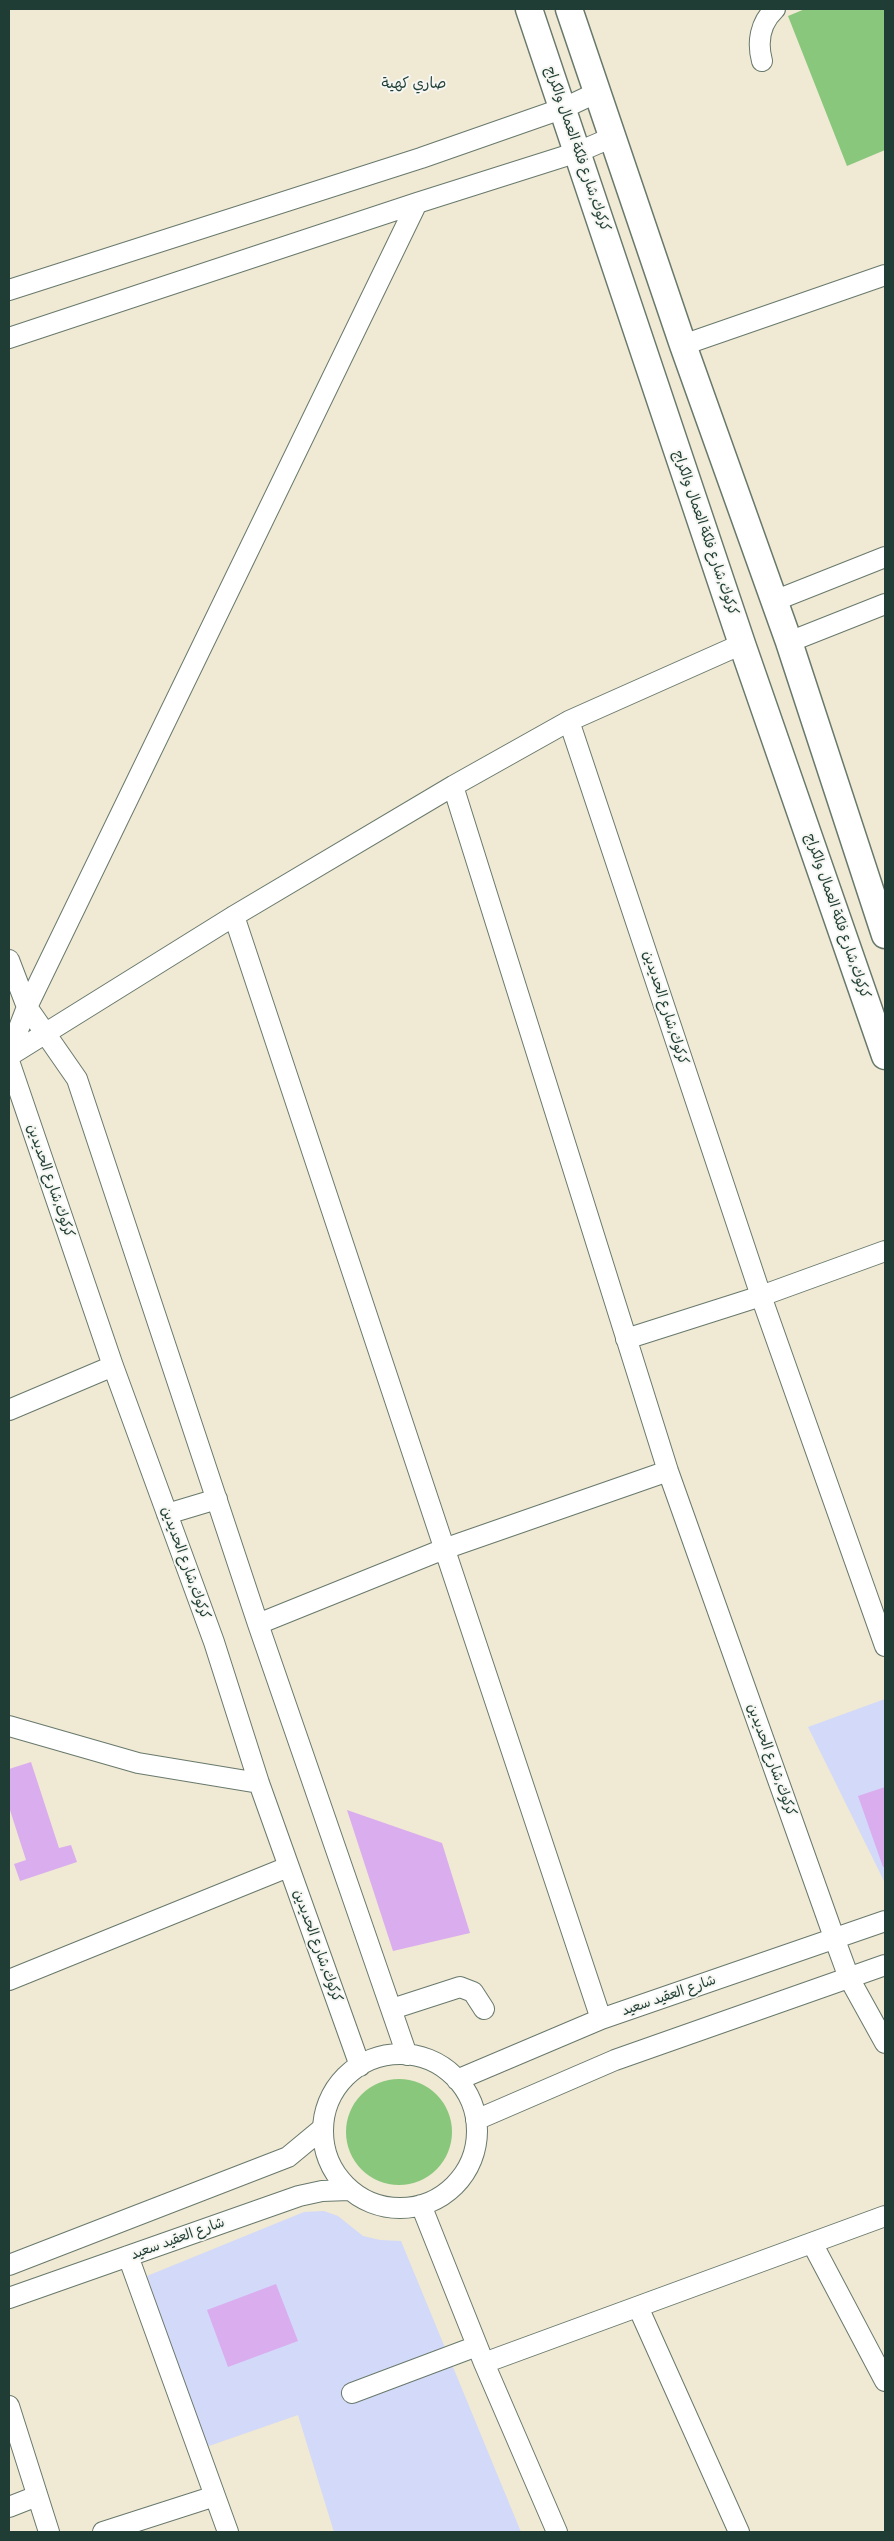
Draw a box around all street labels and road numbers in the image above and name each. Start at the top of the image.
street label: كركوك,شارع فلكة العمال والكراج [541,64,613,234]
street label: كركوك,شارع فلكة العمال والكراج [669,448,741,618]
street label: كركوك,شارع فلكة العمال والكراج [801,831,873,1001]
street label: كركوك,شارع الحديدين [639,949,691,1067]
street label: كركوك,شارع الحديدين [23,1122,77,1240]
street label: كركوك,شارع الحديدين [157,1504,213,1622]
street label: كركوك,شارع الحديدين [743,1701,799,1819]
street label: كركوك,شارع الحديدين [289,1887,345,2005]
street label: شارع العقيد سعيد [620,1972,718,2020]
street label: شارع العقيد سعيد [129,2214,227,2264]

